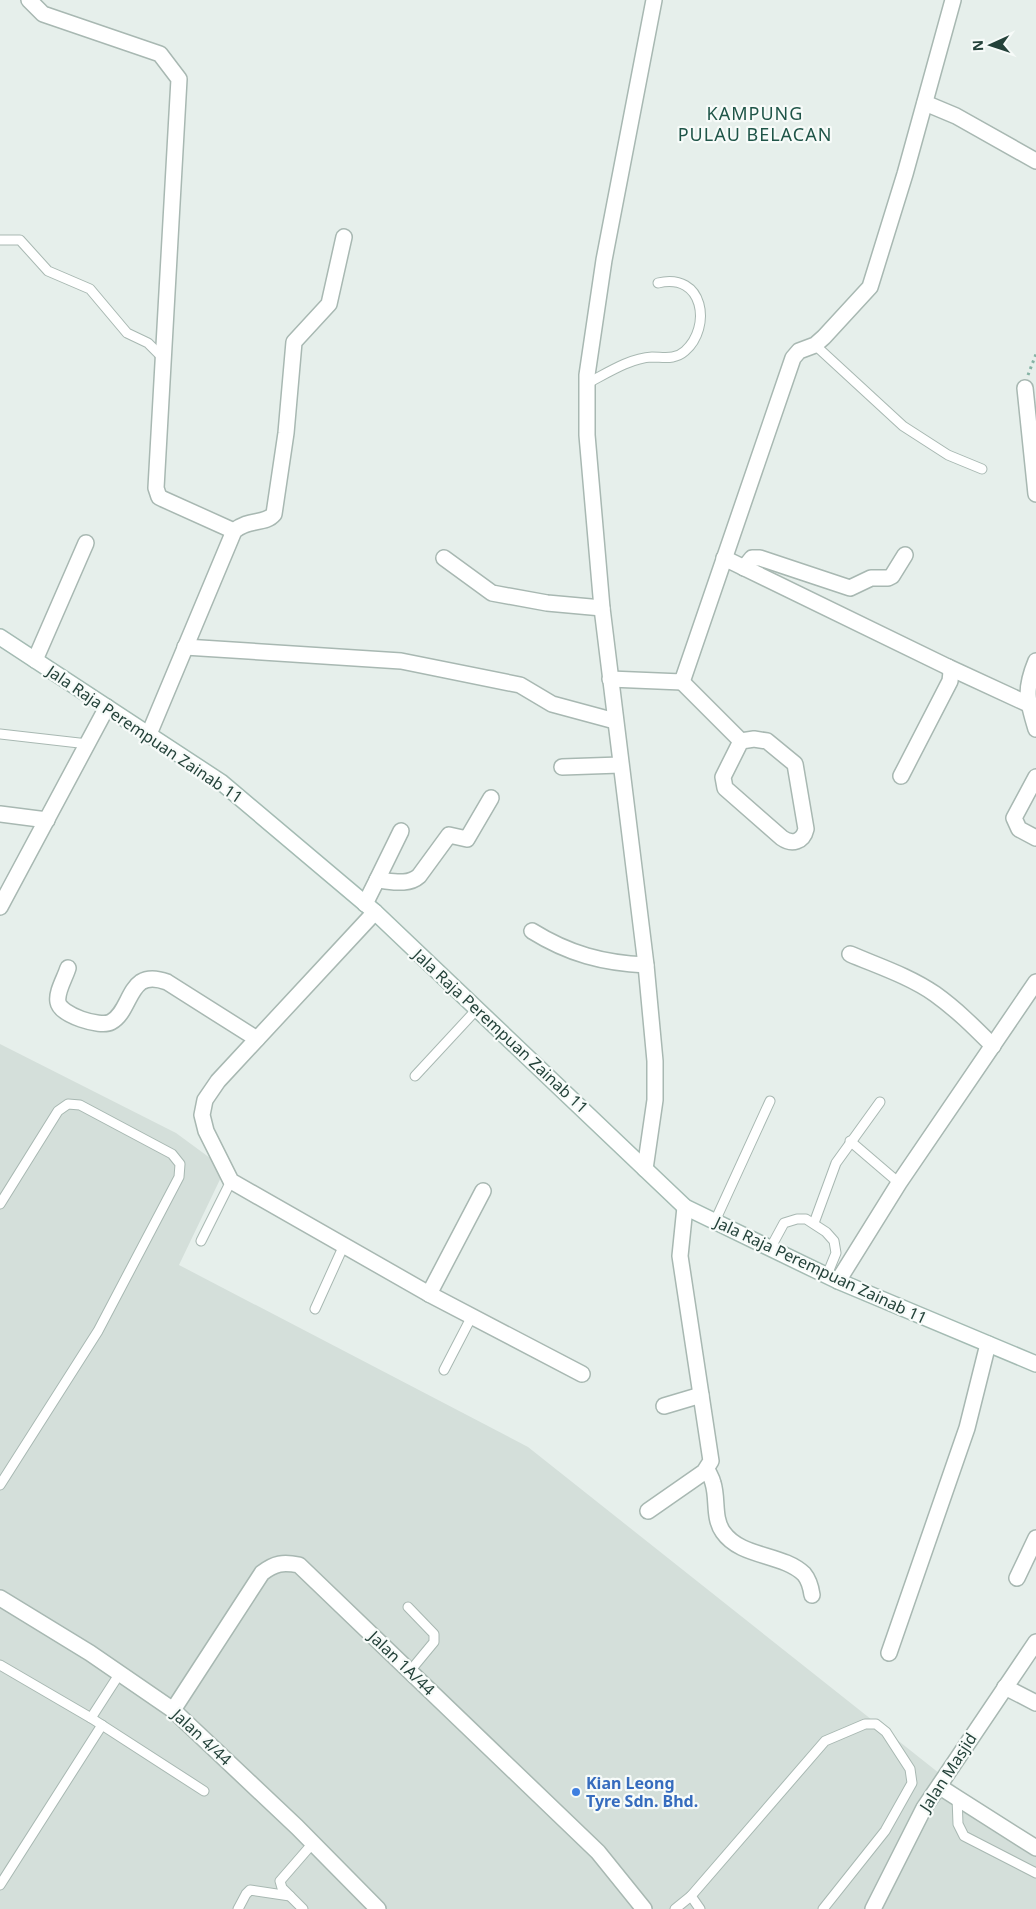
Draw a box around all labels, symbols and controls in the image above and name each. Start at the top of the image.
north arrow [966,20,1016,70]
text: N [968,40,987,52]
district label: KAMPUNG PULAU BELACAN [678,101,832,146]
street label: Jala Raja Perempuan Zainab 11 [41,659,247,808]
street label: Jala Raja Perempuan Zainab 11 [407,942,593,1118]
street label: Jala Raja Perempuan Zainab 11 [709,1210,931,1329]
street label: Jalan 1A/44 [363,1624,440,1700]
street label: Jalan 4/44 [166,1702,237,1770]
street label: Jalan Masjid [913,1728,982,1817]
place label: Kian Leong Tyre Sdn. Bhd. [586,1772,698,1812]
marker: Kian Leong Tyre Sdn. Bhd. [570,1786,582,1798]

